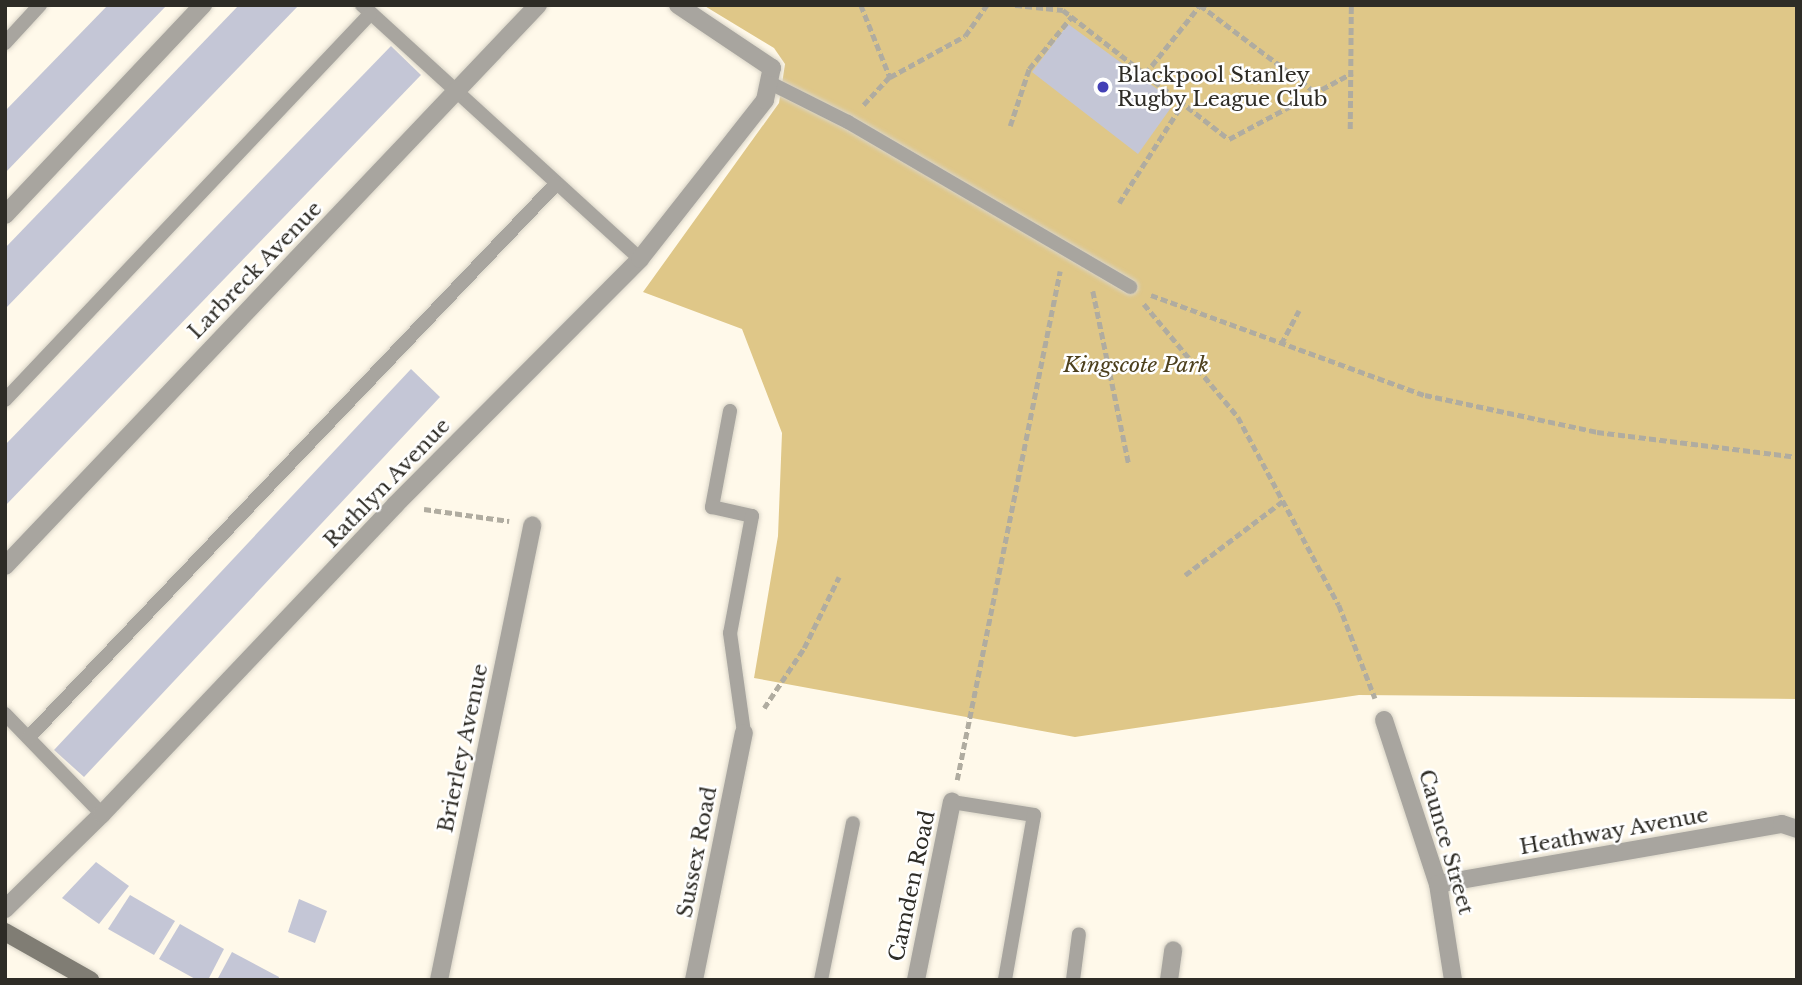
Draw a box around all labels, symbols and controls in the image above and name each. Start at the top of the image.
place label: Blackpool Stanley Rugby League Club [1117,62,1328,112]
marker: Blackpool Stanley Rugby League Club [1095,79,1111,95]
street label: Larbreck Avenue [182,196,328,344]
park label: Kingscote Park [1063,352,1209,378]
street label: Rathlyn Avenue [318,413,456,553]
street label: Brierley Avenue [433,661,493,835]
street label: Caunce Street [1413,767,1479,917]
street label: Sussex Road [672,784,722,920]
street label: Heathway Avenue [1517,802,1711,860]
street label: Camden Road [884,808,940,964]

